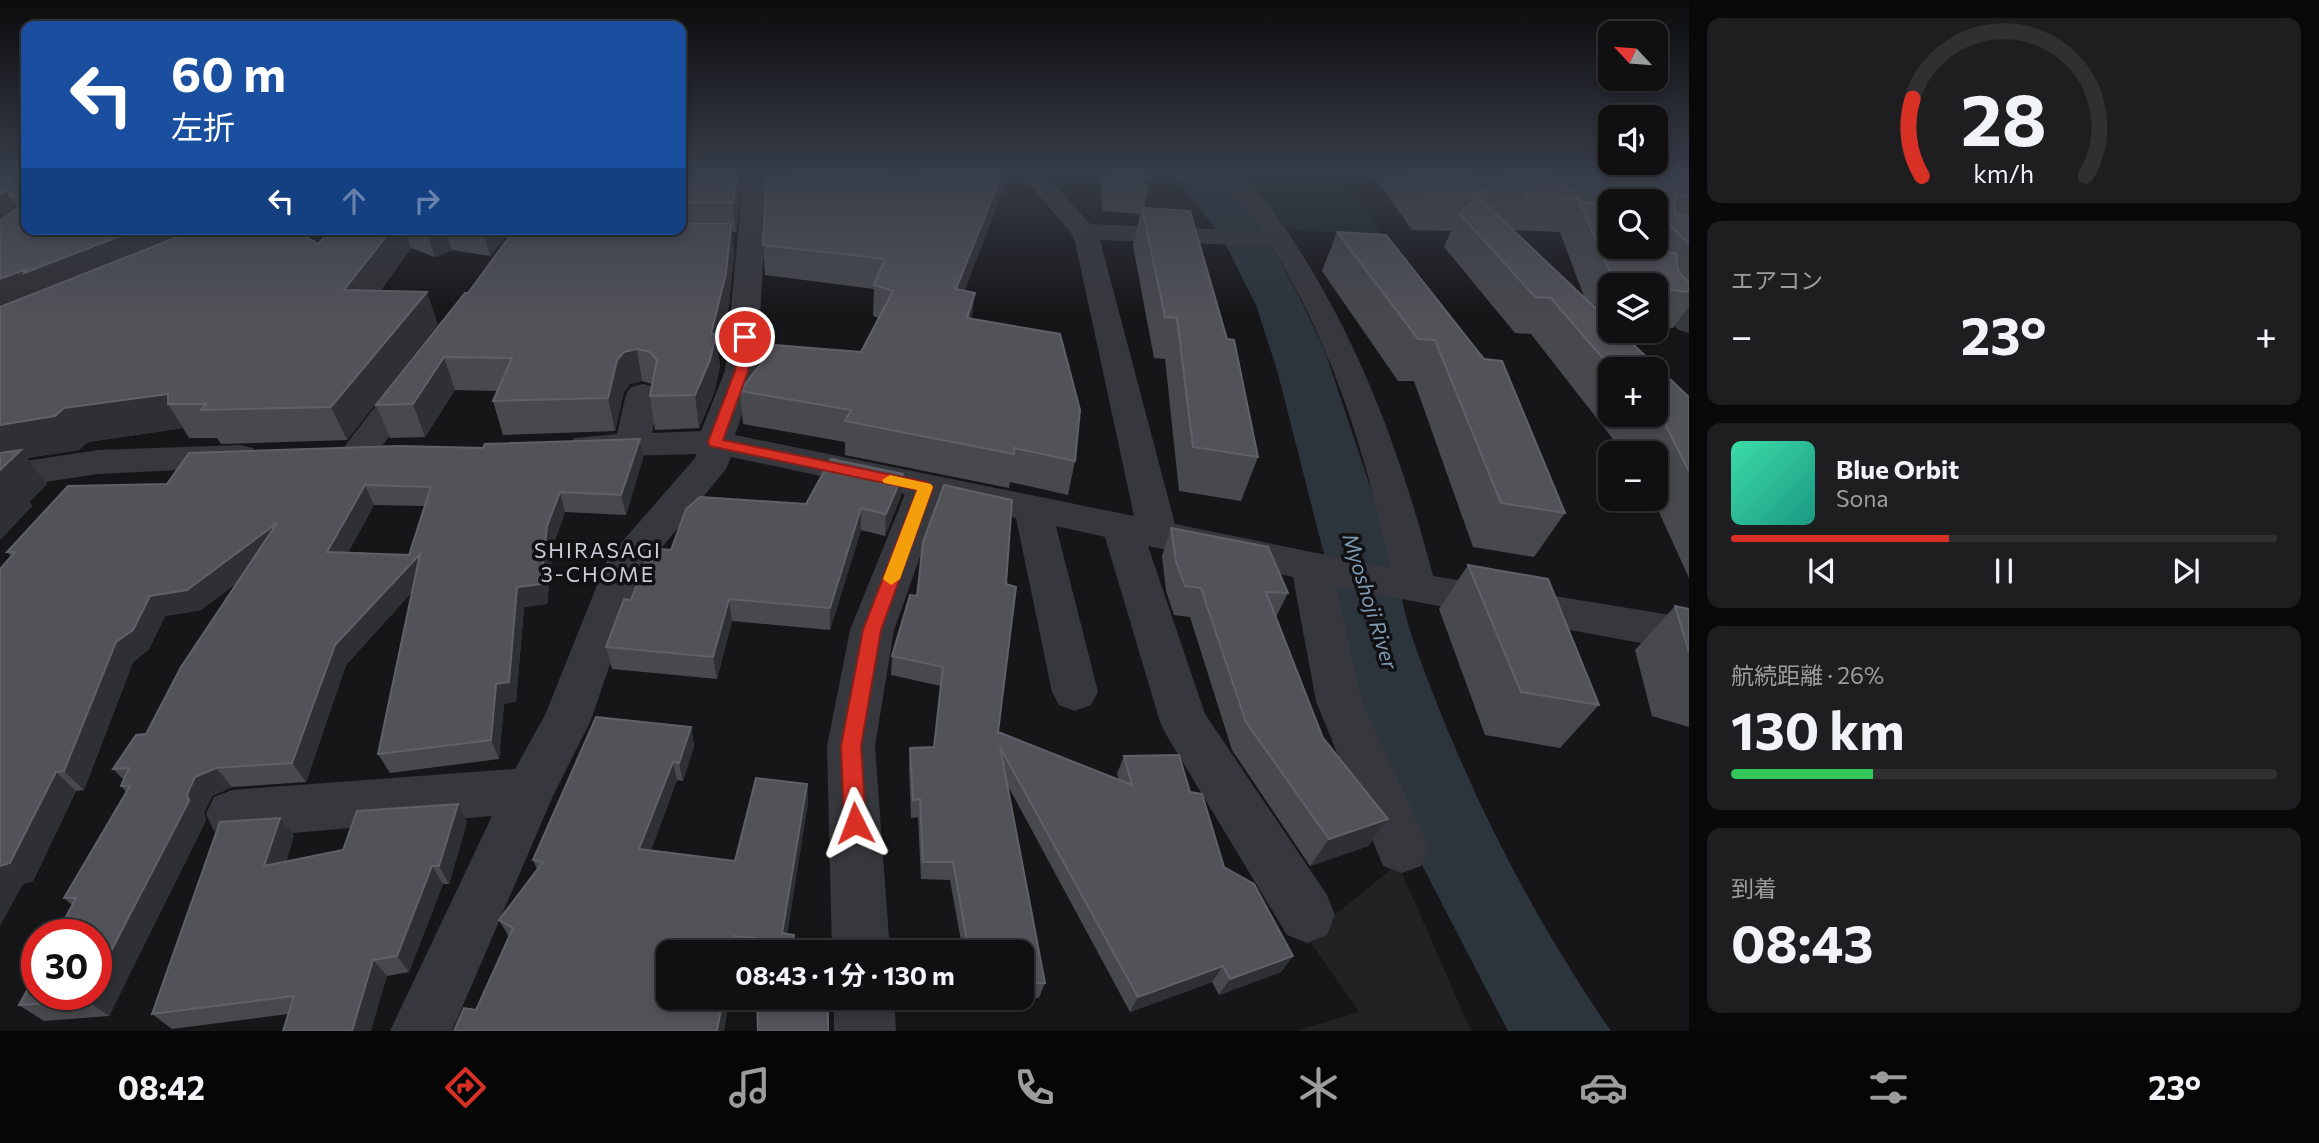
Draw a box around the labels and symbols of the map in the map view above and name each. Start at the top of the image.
north arrow [1598,21,1668,91]
pin [715,307,775,367]
water label: Myoshoji River [1338,530,1404,673]
district label: SHIRASAGI 3-CHOME [534,537,662,586]
position arrow [818,786,892,860]
speed limit sign: 30 [21,919,112,1010]

